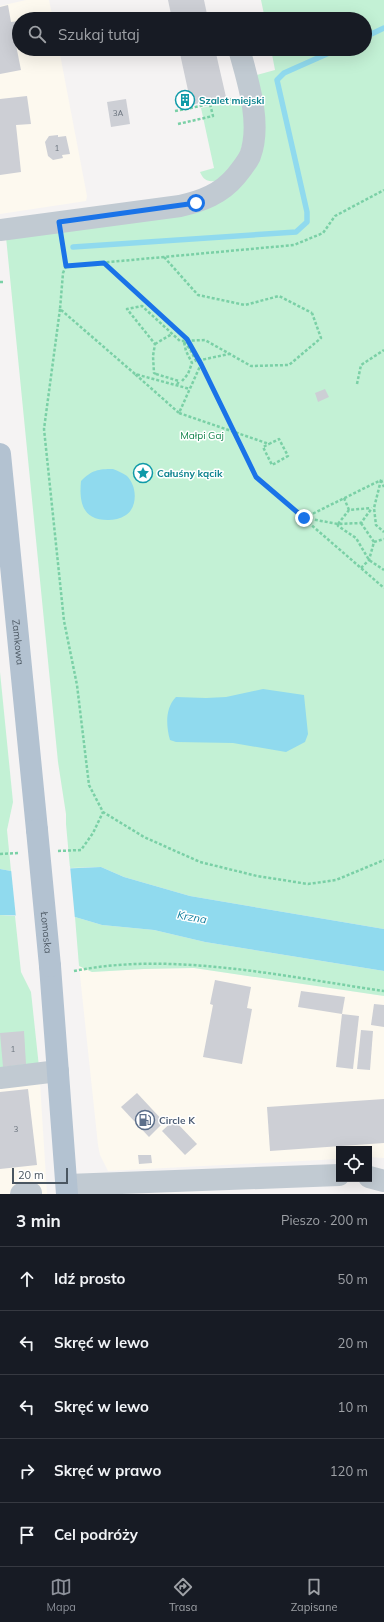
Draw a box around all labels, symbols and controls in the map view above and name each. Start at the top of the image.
search box [12,12,372,56]
icon: search [26,23,48,45]
text: Szukaj tutaj [58,25,140,44]
building icon: Szalet miejski [174,89,196,111]
place label: Szalet miejski [199,94,264,107]
house number: 3A [113,108,123,118]
house number: 1 [55,143,60,153]
route start [187,194,205,212]
park label: Małpi Gaj [180,429,224,442]
place icon: Całuśny kącik [132,462,154,484]
place label: Całuśny kącik [157,467,223,480]
route end [295,509,313,527]
street label: Zamkowa [9,619,27,666]
water label: Krzna [176,908,208,927]
street label: Łomaska [38,910,55,954]
house number: 1 [11,1044,16,1054]
fuel station icon: Circle K [134,1109,156,1131]
place label: Circle K [159,1114,195,1127]
house number: 3 [14,1124,19,1134]
map controls [336,1146,372,1182]
button: locate [336,1146,372,1182]
scale bar [12,1166,68,1185]
text: 20 m [18,1168,44,1182]
text: 3 min [16,1210,61,1231]
text: Pieszo · 200 m [281,1212,368,1228]
icon: ahead [16,1268,38,1290]
text: Idź prosto [54,1269,125,1288]
text: 50 m [338,1271,368,1287]
icon: left [16,1332,38,1354]
text: Skręć w lewo [54,1333,149,1352]
text: 20 m [338,1335,368,1351]
icon: left [16,1396,38,1418]
text: Skręć w lewo [54,1397,149,1416]
text: 10 m [338,1399,368,1415]
icon: right [16,1460,38,1482]
text: Skręć w prawo [54,1461,161,1480]
text: 120 m [330,1463,368,1479]
icon: arrive [16,1524,38,1546]
text: Cel podróży [54,1525,138,1544]
tab: Mapa [47,1576,76,1614]
tab: Trasa [169,1576,197,1614]
tab: Zapisane [291,1576,337,1614]

